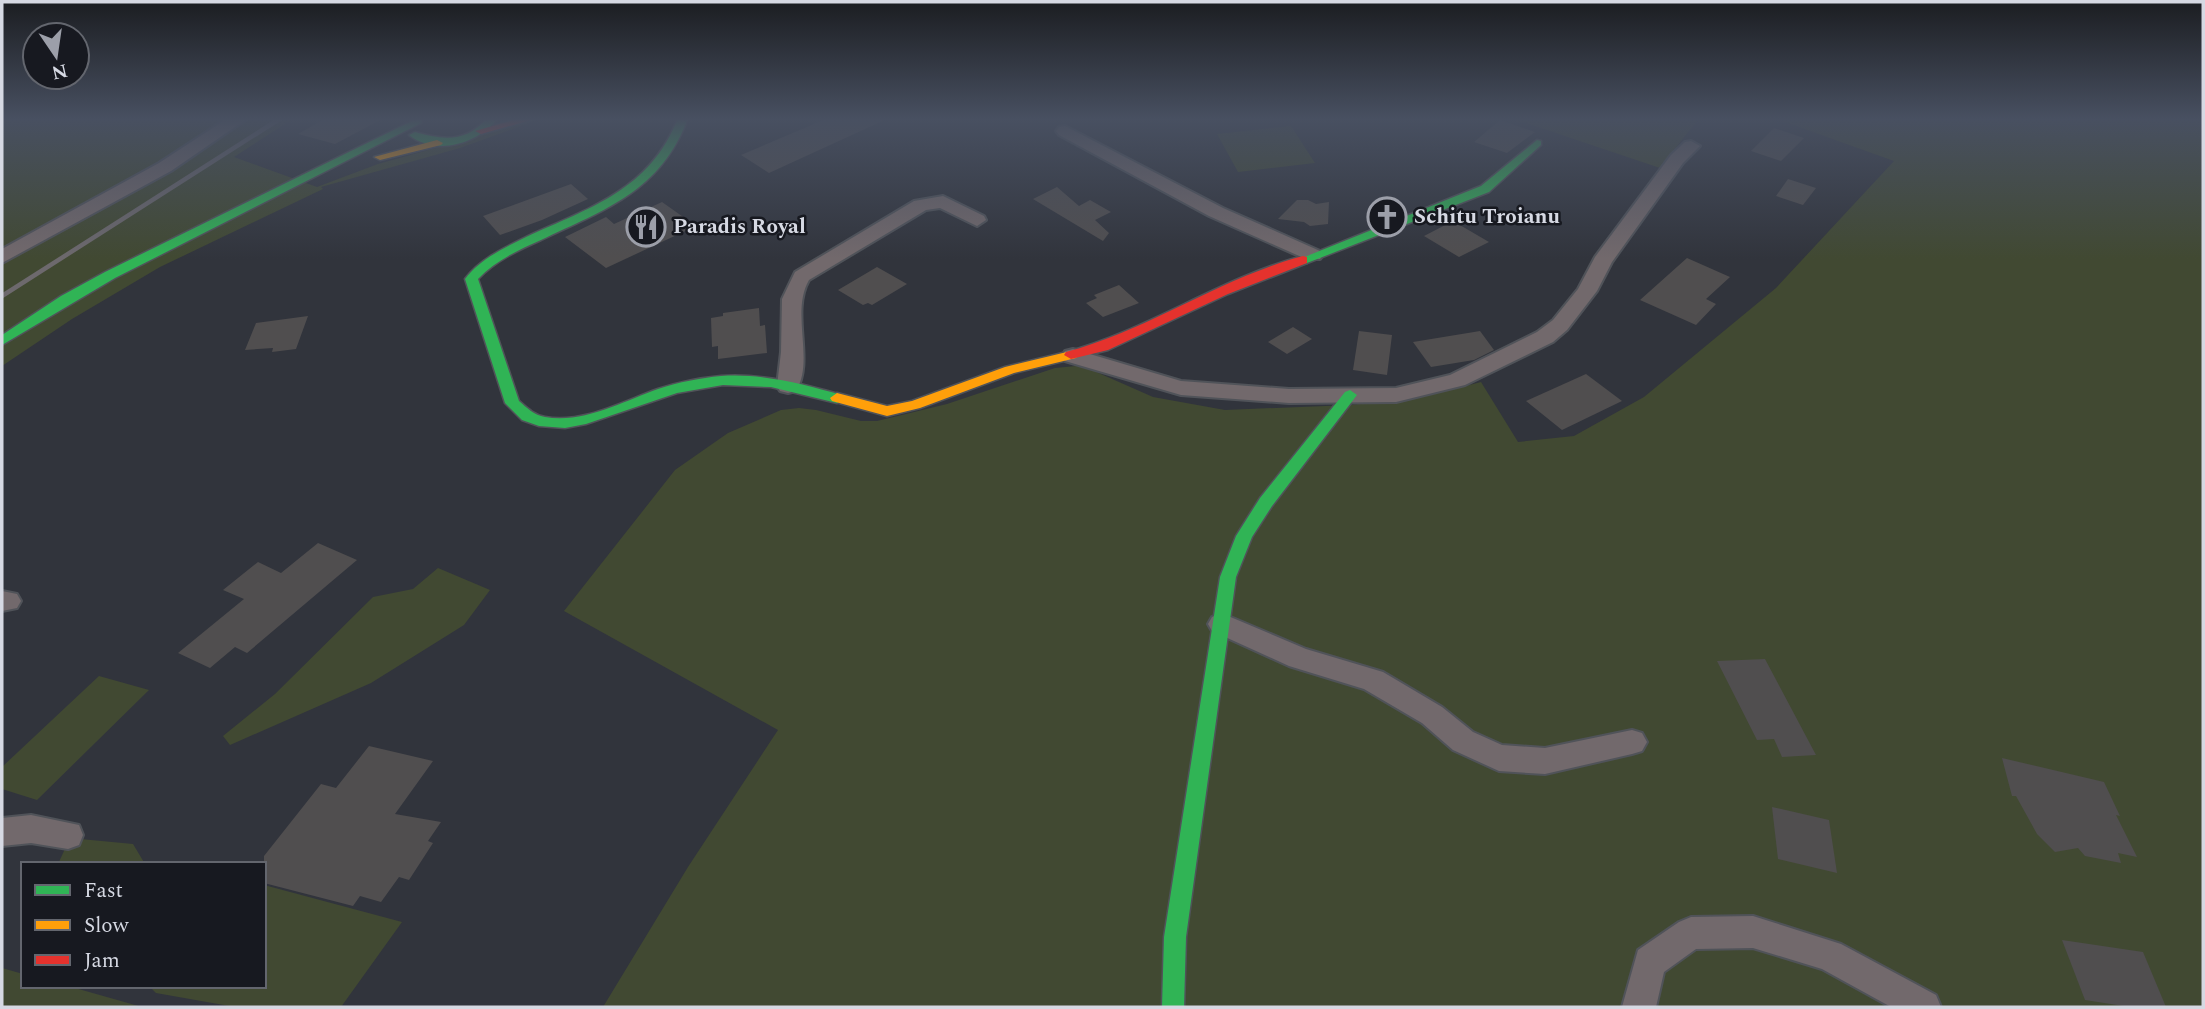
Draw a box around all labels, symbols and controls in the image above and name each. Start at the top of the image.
north arrow [21,21,91,91]
text: N [49,55,70,87]
church icon: Schitu Troianu [1366,196,1408,238]
place label: Schitu Troianu [1414,201,1560,233]
restaurant icon: Paradis Royal [625,206,667,248]
place label: Paradis Royal [673,211,806,243]
legend [21,862,266,988]
text: Fast [84,875,123,907]
text: Slow [84,910,130,942]
text: Jam [84,945,120,977]

